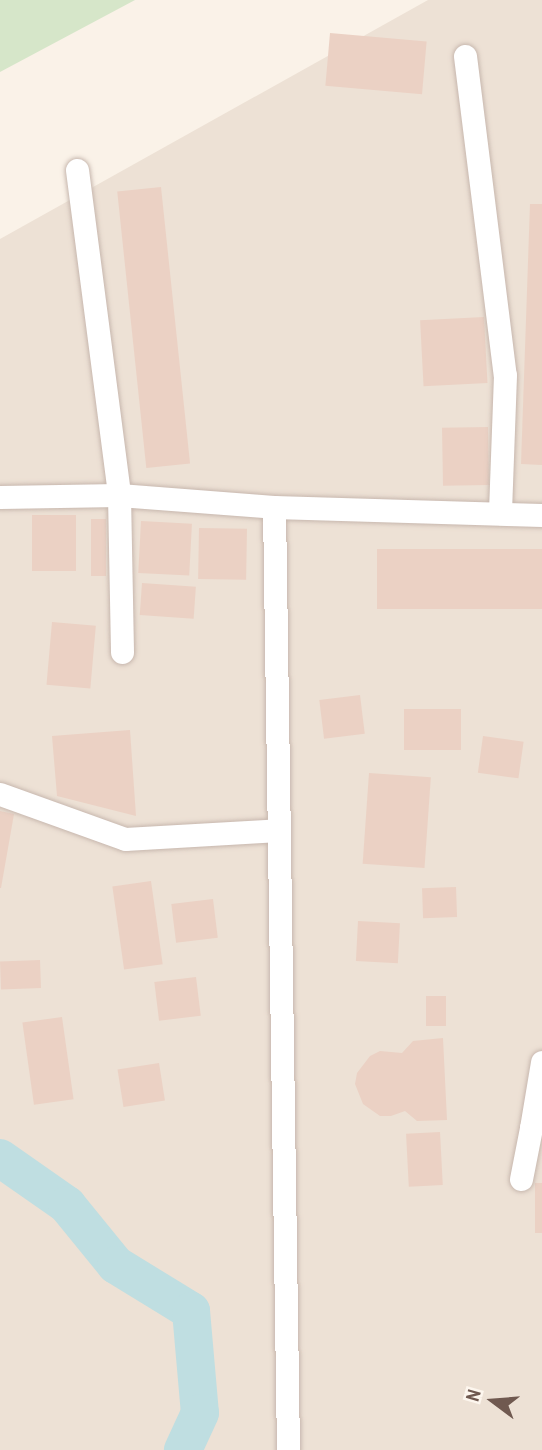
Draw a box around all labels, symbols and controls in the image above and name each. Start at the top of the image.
north arrow [458,1366,528,1436]
text: N [459,1386,487,1404]

